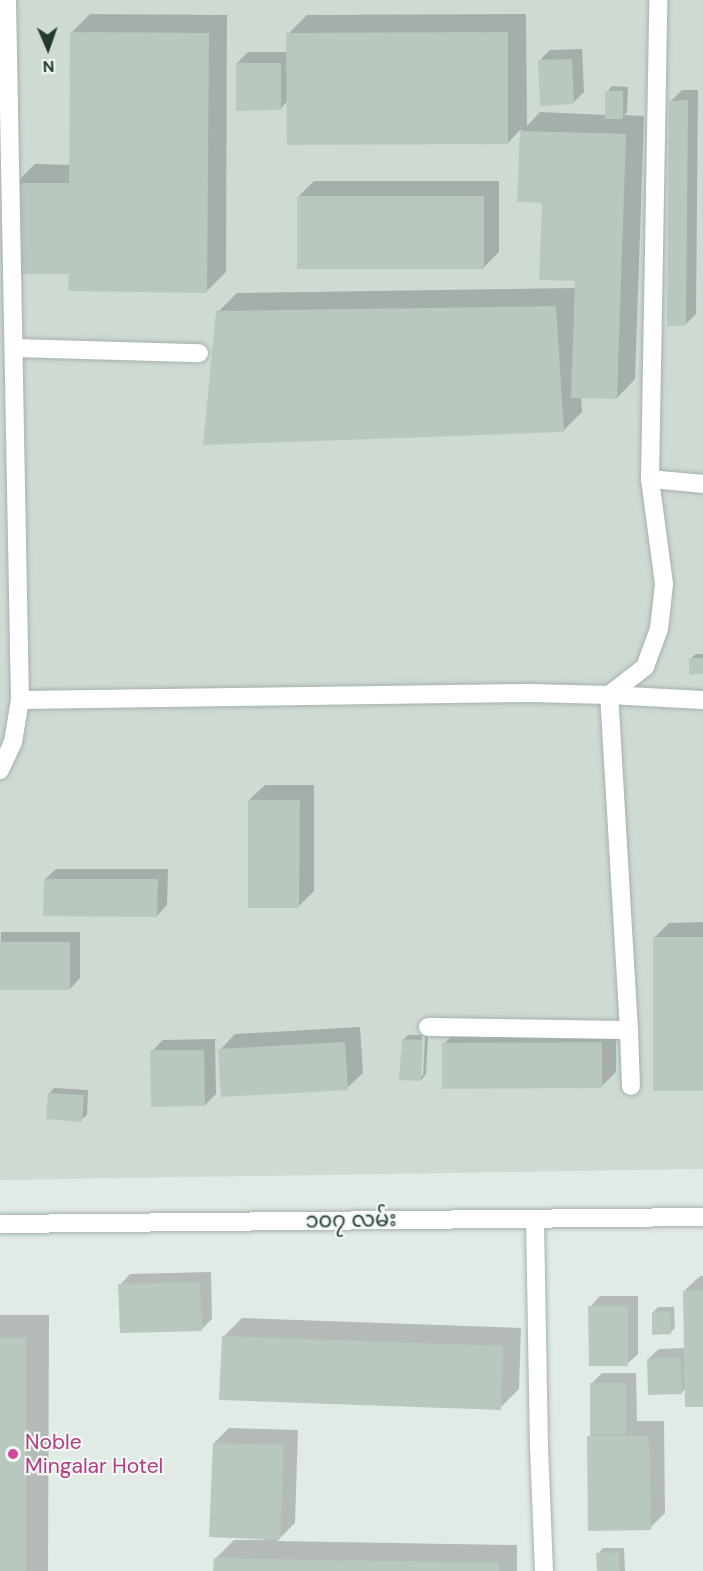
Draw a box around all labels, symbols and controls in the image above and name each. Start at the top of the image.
north arrow [18,18,78,78]
text: N [42,56,55,77]
street label: ၁၀၇ လမ်း [305,1207,397,1233]
place label: Noble Mingalar Hotel [25,1429,163,1479]
marker: Noble Mingalar Hotel [6,1447,20,1461]

